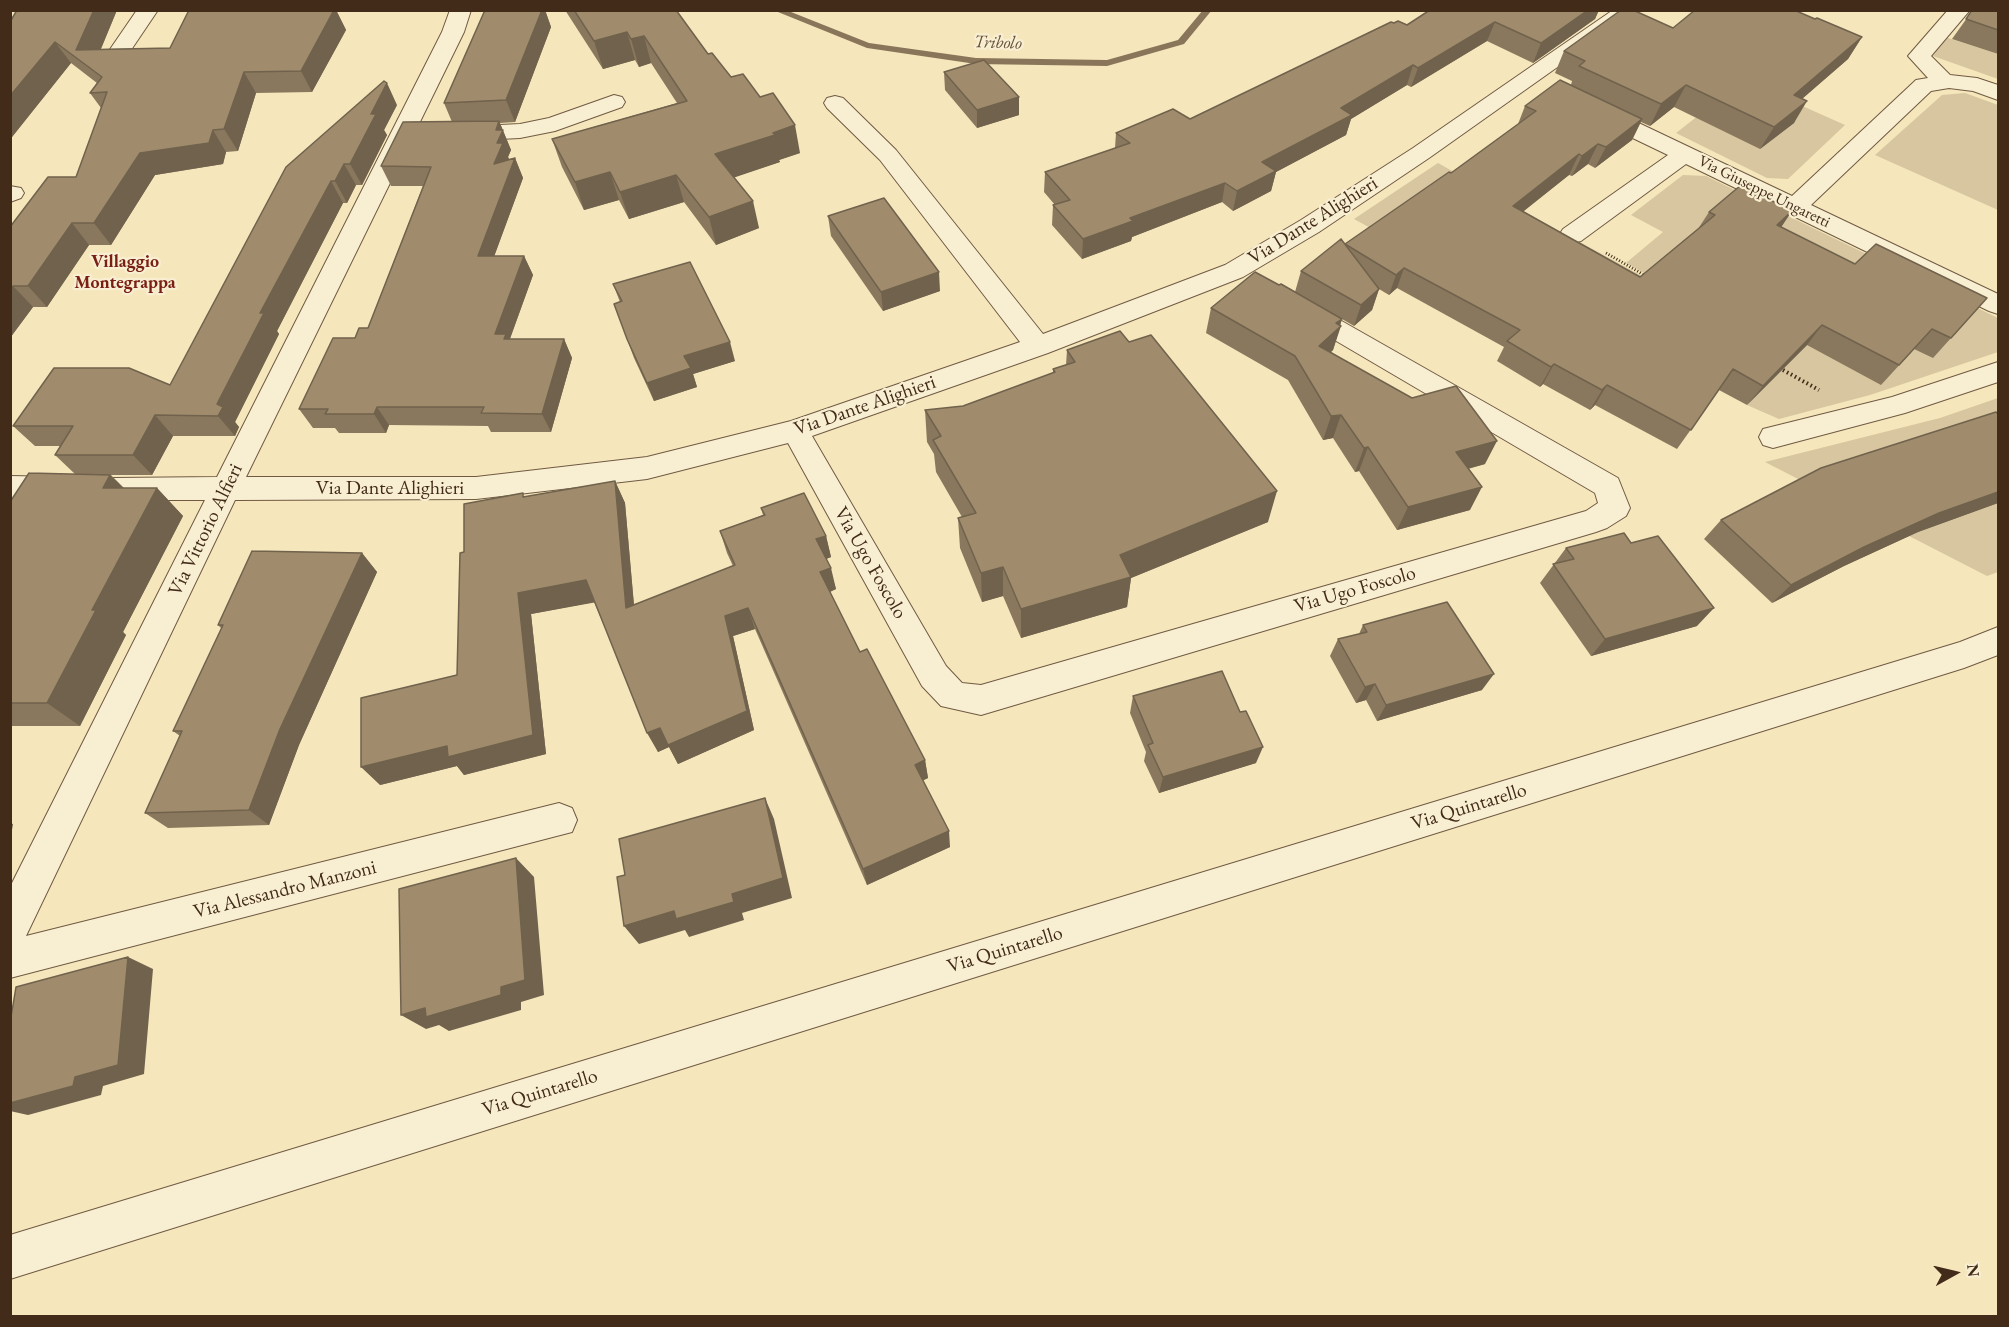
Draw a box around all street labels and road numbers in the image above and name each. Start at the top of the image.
street label: Via Giuseppe Ungaretti [1695,152,1833,232]
street label: Via Dante Alighieri [1244,171,1382,271]
street label: Via Dante Alighieri [791,370,939,442]
street label: Via Vittorio Alfieri [164,460,248,600]
street label: Via Dante Alighieri [316,477,464,501]
street label: Via Ugo Foscolo [828,503,912,623]
street label: Via Ugo Foscolo [1291,561,1419,619]
street label: Via Quintarello [1408,778,1530,836]
street label: Via Alessandro Manzoni [191,856,379,924]
street label: Via Quintarello [944,921,1066,979]
street label: Via Quintarello [479,1064,601,1122]

